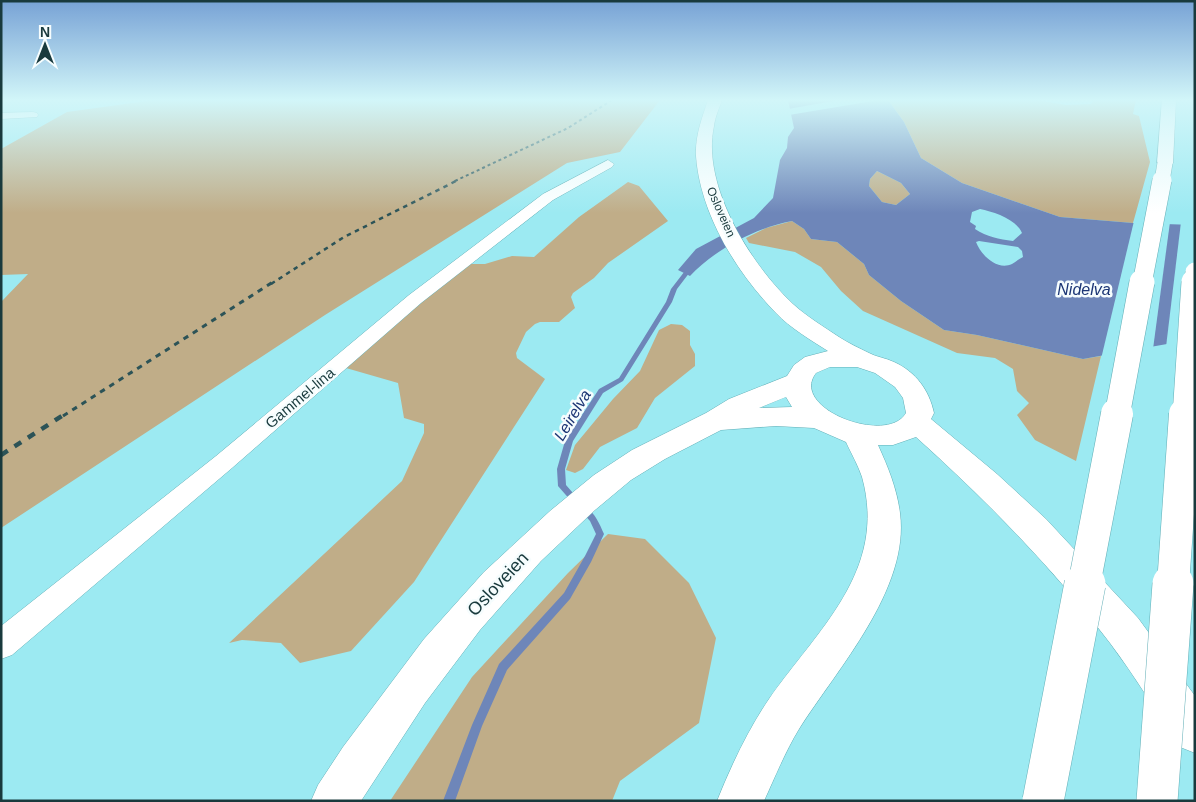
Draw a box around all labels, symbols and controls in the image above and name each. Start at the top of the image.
north arrow [20,20,70,70]
text: N [40,24,50,40]
street label: Osloveien [704,185,738,239]
water label: Nidelva [1057,281,1111,298]
street label: Gammel-lina [262,363,338,431]
water label: Leirelva [551,387,594,444]
street label: Osloveien [463,548,533,620]

